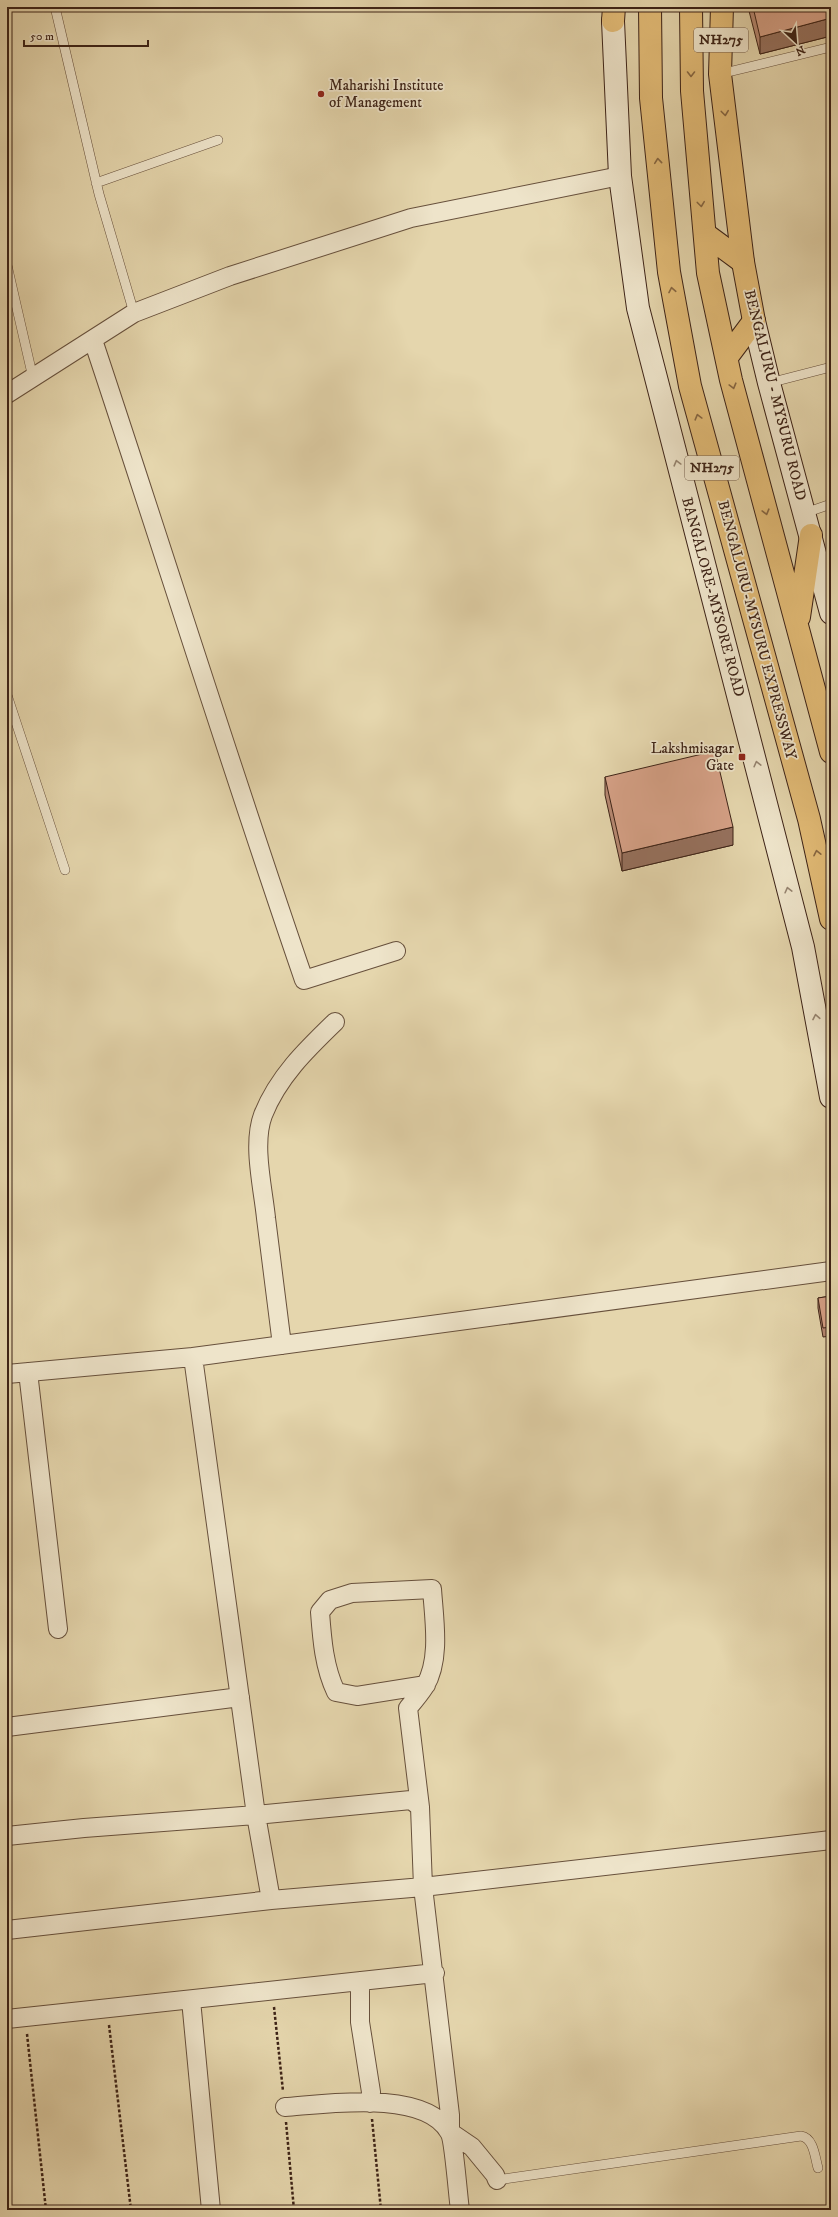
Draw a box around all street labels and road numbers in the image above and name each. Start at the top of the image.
road number: NH275 [694,28,748,52]
street label: BENGALURU - MYSURU ROAD [740,288,810,502]
road number: NH275 [685,456,739,480]
street label: BANGALORE-MYSORE ROAD [677,495,749,699]
street label: BENGALURU-MYSURU EXPRESSWAY [713,498,801,762]

